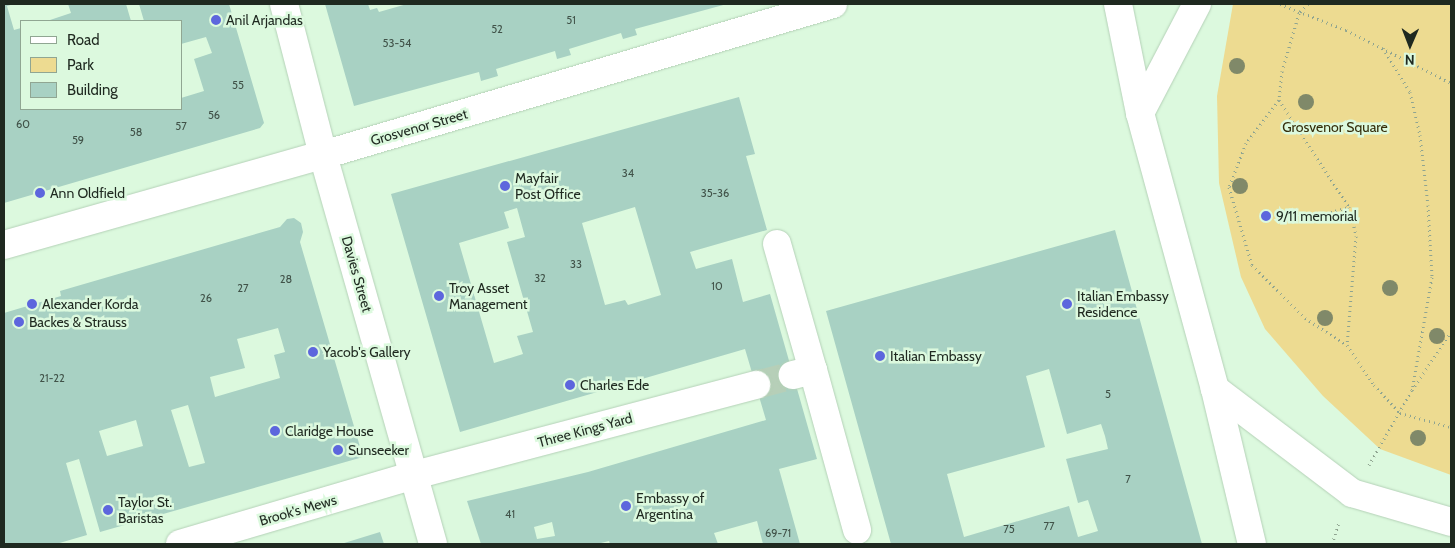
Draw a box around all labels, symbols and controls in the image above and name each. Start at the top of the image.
place label: Anil Arjandas [226,12,303,28]
house number: 51 [566,13,576,27]
marker: Anil Arjandas [210,14,222,26]
legend [20,20,182,110]
north arrow [1385,20,1435,70]
house number: 52 [491,22,503,36]
text: Road [67,31,100,49]
house number: 53-54 [383,36,411,50]
text: N [1405,51,1415,69]
text: Park [67,56,94,74]
house number: 55 [232,78,244,92]
text: Building [67,81,118,99]
street label: Grosvenor Street [369,105,469,149]
house number: 56 [208,108,220,122]
house number: 60 [16,117,30,131]
house number: 57 [175,119,187,133]
park label: Grosvenor Square [1282,119,1388,135]
house number: 58 [130,125,142,139]
house number: 59 [72,133,84,147]
house number: 34 [622,166,634,180]
place label: Mayfair Post Office [515,170,581,202]
marker: Mayfair Post Office [499,180,511,192]
place label: Ann Oldfield [50,185,125,201]
house number: 35-36 [701,186,729,200]
marker: Ann Oldfield [34,187,46,199]
place label: 9/11 memorial [1276,208,1357,224]
marker: 9/11 memorial [1260,210,1272,222]
street label: Davies Street [338,234,376,314]
house number: 33 [570,257,582,271]
house number: 32 [534,271,546,285]
house number: 28 [280,272,292,286]
house number: 10 [711,279,723,293]
place label: Troy Asset Management [449,280,528,312]
house number: 27 [237,281,249,295]
place label: Italian Embassy Residence [1077,288,1169,321]
marker: Troy Asset Management [433,290,445,302]
house number: 26 [200,291,212,305]
place label: Alexander Korda [42,296,138,312]
marker: Alexander Korda [26,298,38,310]
marker: Italian Embassy Residence [1061,298,1073,310]
place label: Backes & Strauss [29,314,127,330]
marker: Backes & Strauss [13,316,25,328]
place label: Yacob's Gallery [323,344,411,360]
marker: Yacob's Gallery [307,346,319,358]
place label: Italian Embassy [890,348,982,364]
marker: Italian Embassy [874,350,886,362]
house number: 21-22 [39,371,65,385]
place label: Charles Ede [580,377,649,393]
marker: Charles Ede [564,379,576,391]
house number: 5 [1105,387,1111,401]
street label: Three Kings Yard [536,409,634,451]
place label: Claridge House [285,423,374,439]
marker: Claridge House [269,425,281,437]
place label: Sunseeker [348,442,409,458]
marker: Sunseeker [332,444,344,456]
house number: 7 [1125,472,1131,486]
place label: Embassy of Argentina [636,490,704,522]
street label: Brook's Mews [257,491,339,529]
place label: Taylor St. Baristas [118,494,172,526]
marker: Embassy of Argentina [620,500,632,512]
marker: Taylor St. Baristas [102,504,114,516]
house number: 41 [505,507,515,521]
house number: 77 [1043,519,1055,533]
house number: 75 [1003,522,1015,536]
house number: 69-71 [765,526,791,540]

